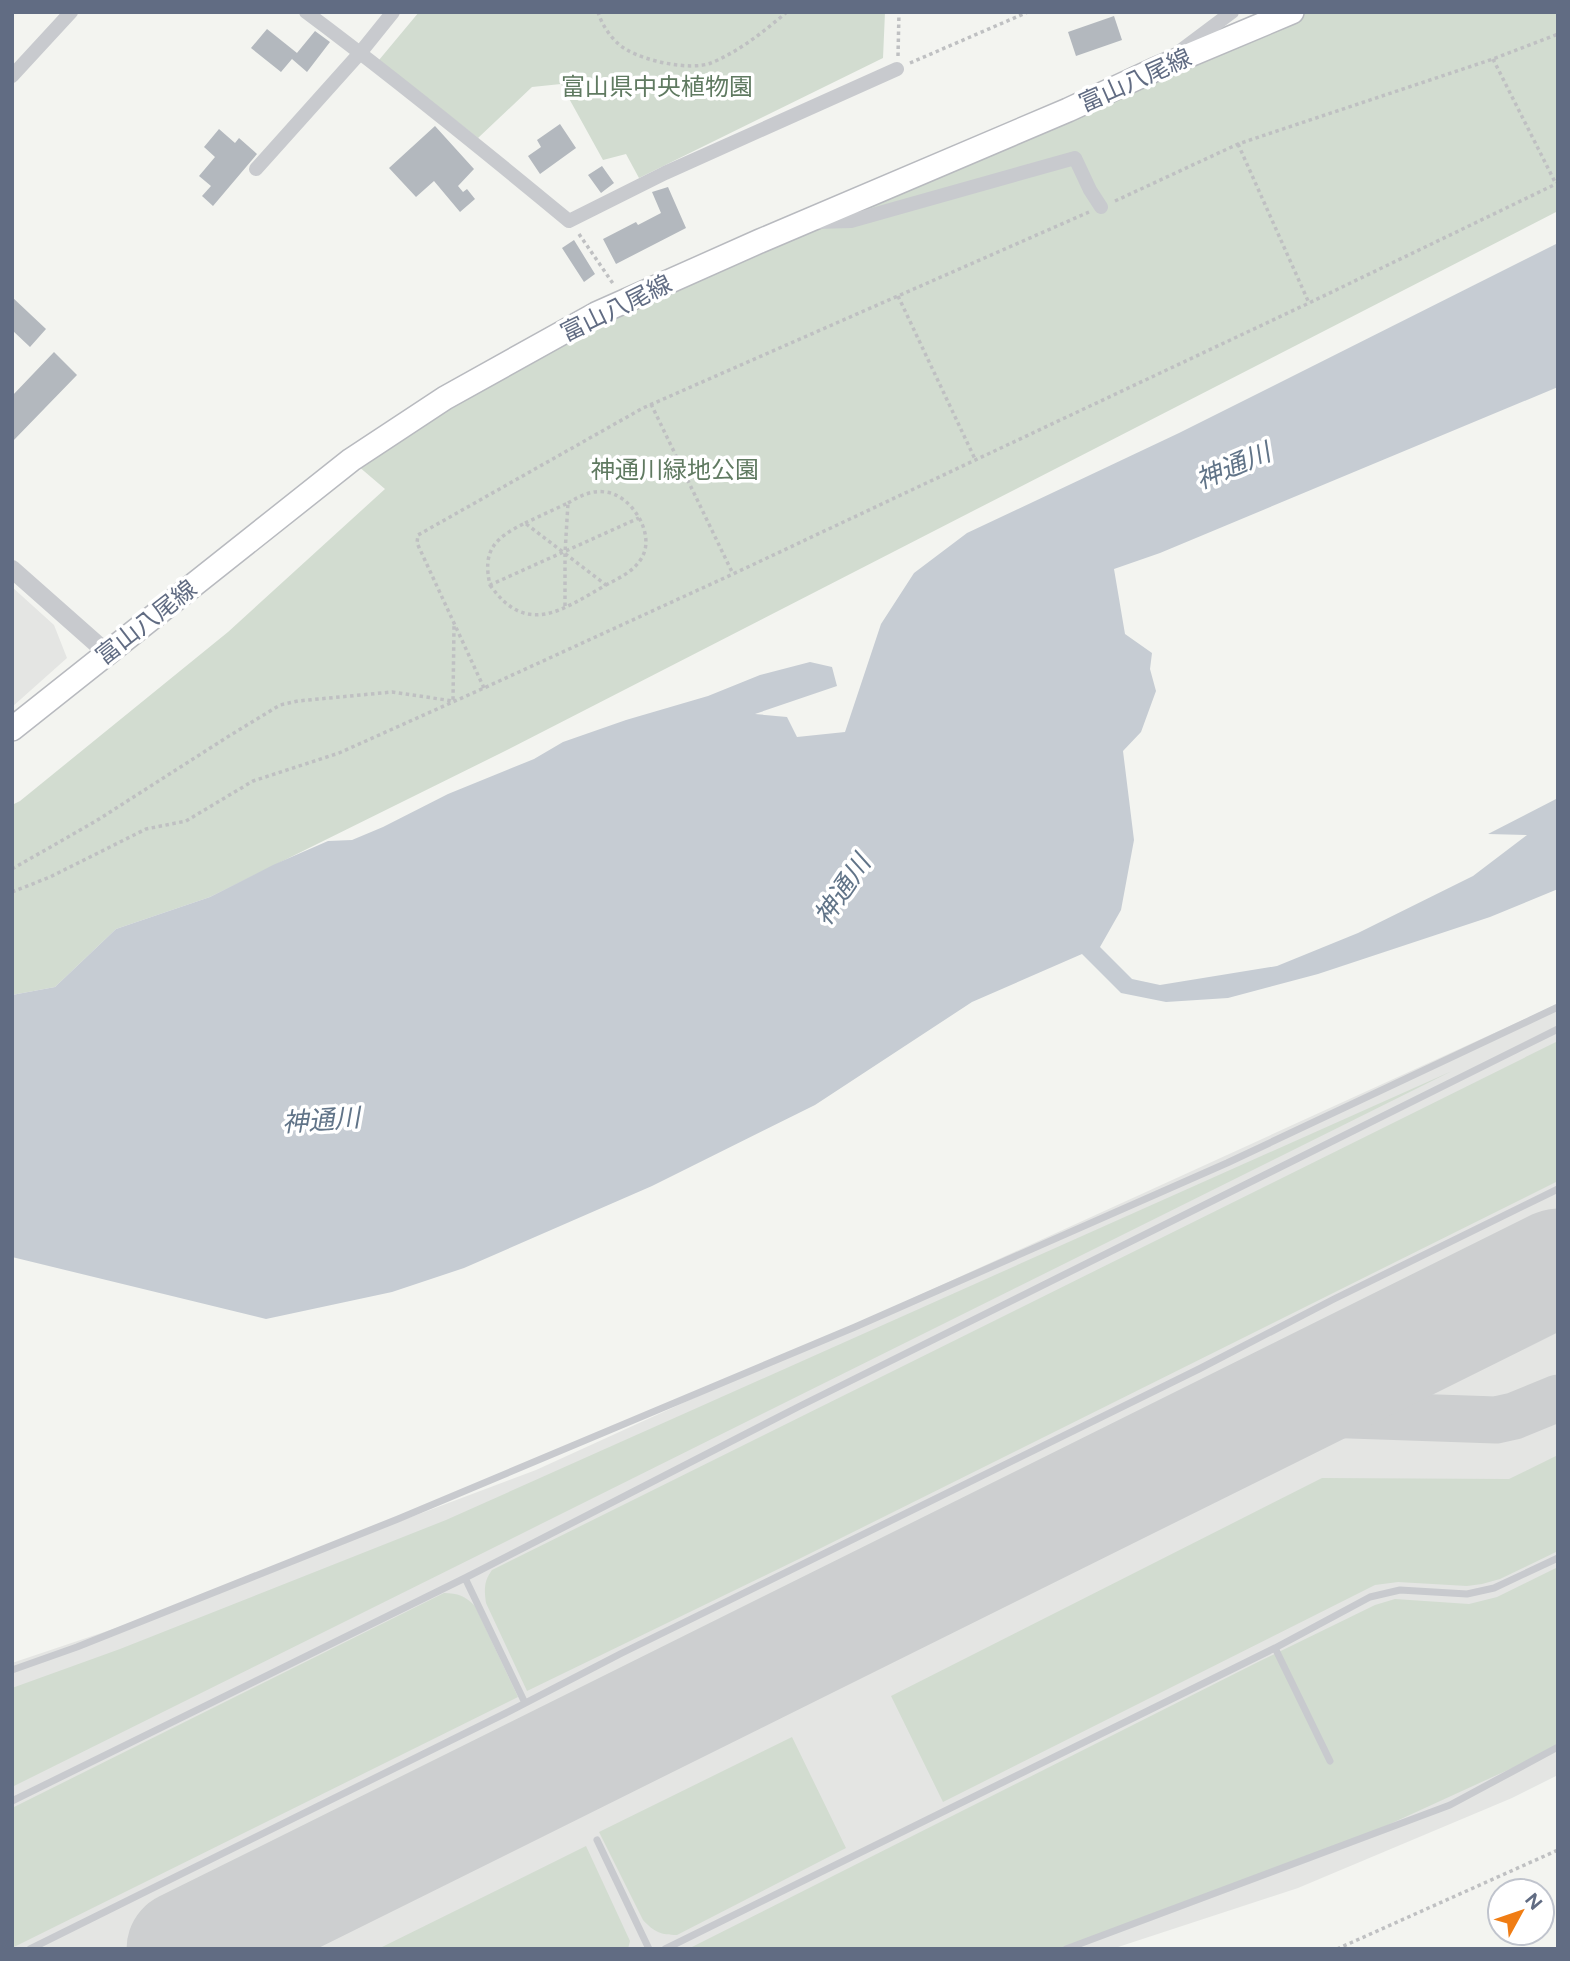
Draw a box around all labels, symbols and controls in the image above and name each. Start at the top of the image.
street label: 富山八尾線 [1074,42,1196,118]
park label: 富山県中央植物園 [561,72,753,101]
street label: 富山八尾線 [556,269,676,347]
water label: 神通川 [1191,435,1278,496]
park label: 神通川緑地公園 [591,455,759,484]
street label: 富山八尾線 [90,574,202,670]
water label: 神通川 [807,846,879,931]
water label: 神通川 [281,1101,364,1139]
north arrow [1486,1877,1556,1947]
text: N [1520,1888,1547,1914]

